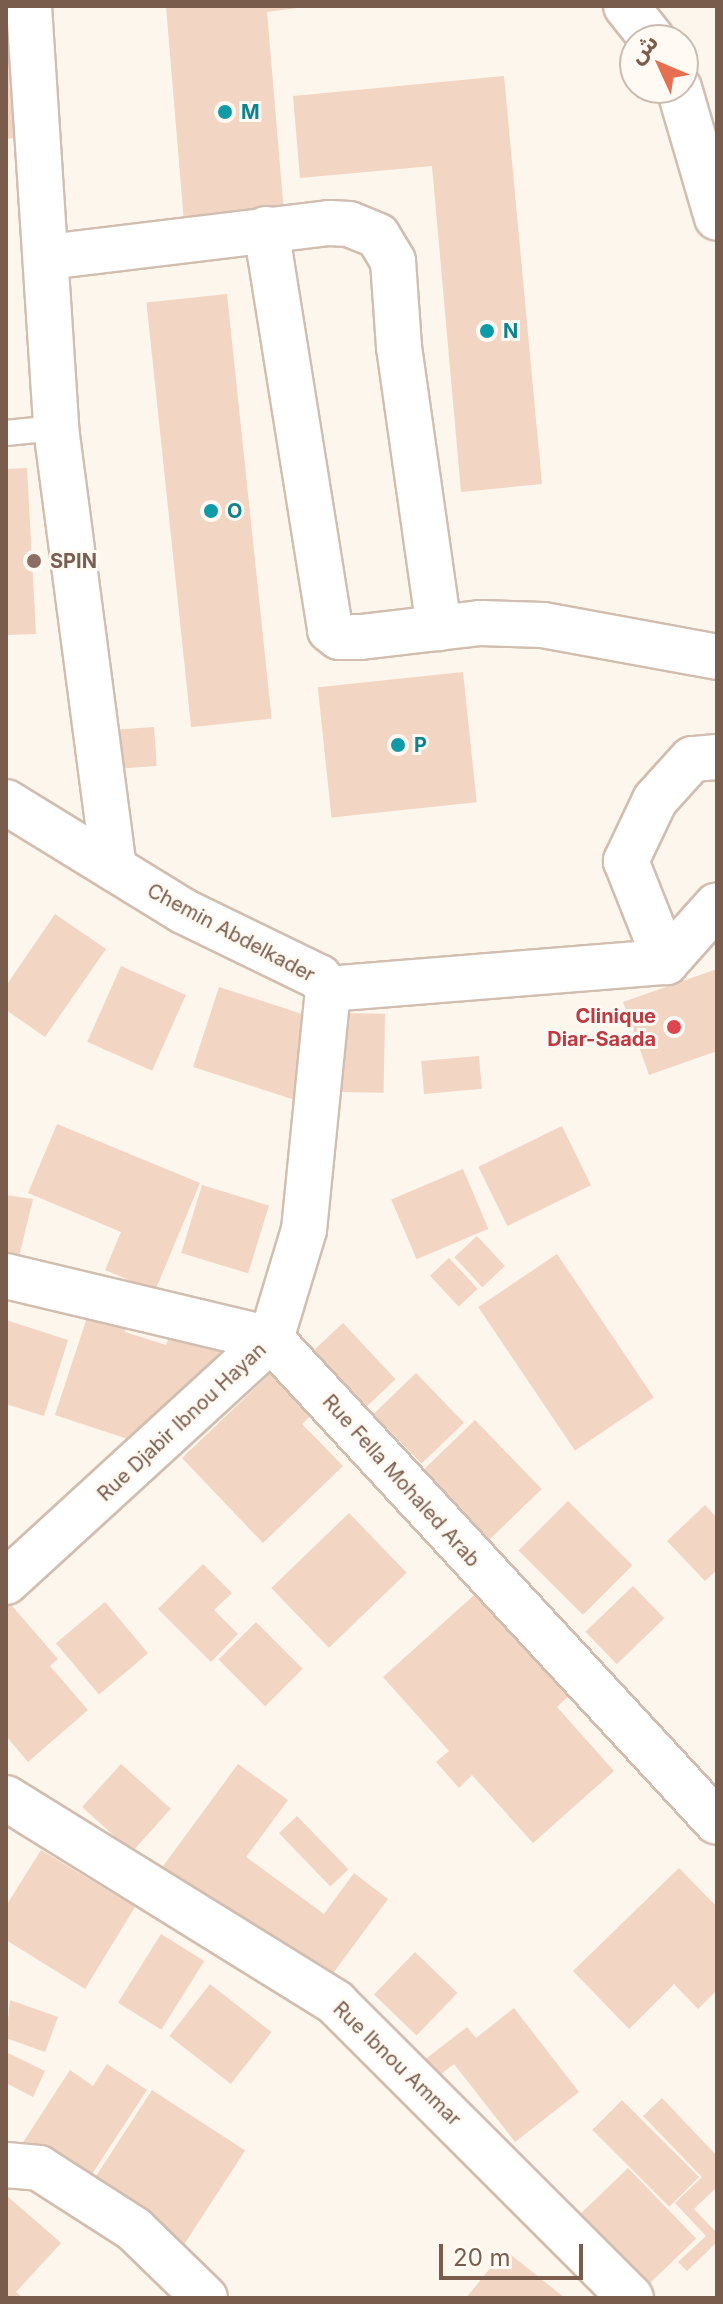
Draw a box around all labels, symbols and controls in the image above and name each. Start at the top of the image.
north arrow [619,24,699,104]
text: ش [623,29,663,69]
place label: M [241,100,260,124]
marker: M [216,103,234,121]
place label: N [503,319,518,343]
marker: N [478,322,496,340]
place label: O [227,499,242,523]
marker: O [202,502,220,520]
place label: SPIN [50,549,97,573]
marker: SPIN [25,552,43,570]
place label: P [414,733,427,757]
marker: P [389,736,407,754]
street label: Chemin Abdelkader [143,879,319,987]
place label: Clinique Diar-Saada [547,1004,656,1051]
marker: Clinique Diar-Saada [663,1016,685,1038]
street label: Rue Djabir Ibnou Hayan [93,1338,271,1506]
street label: Rue Fella Mohaled Arab [317,1390,485,1572]
street label: Rue Ibnou Ammar [328,1997,466,2131]
scale bar [443,2228,587,2278]
text: 20 m [453,2243,511,2272]

